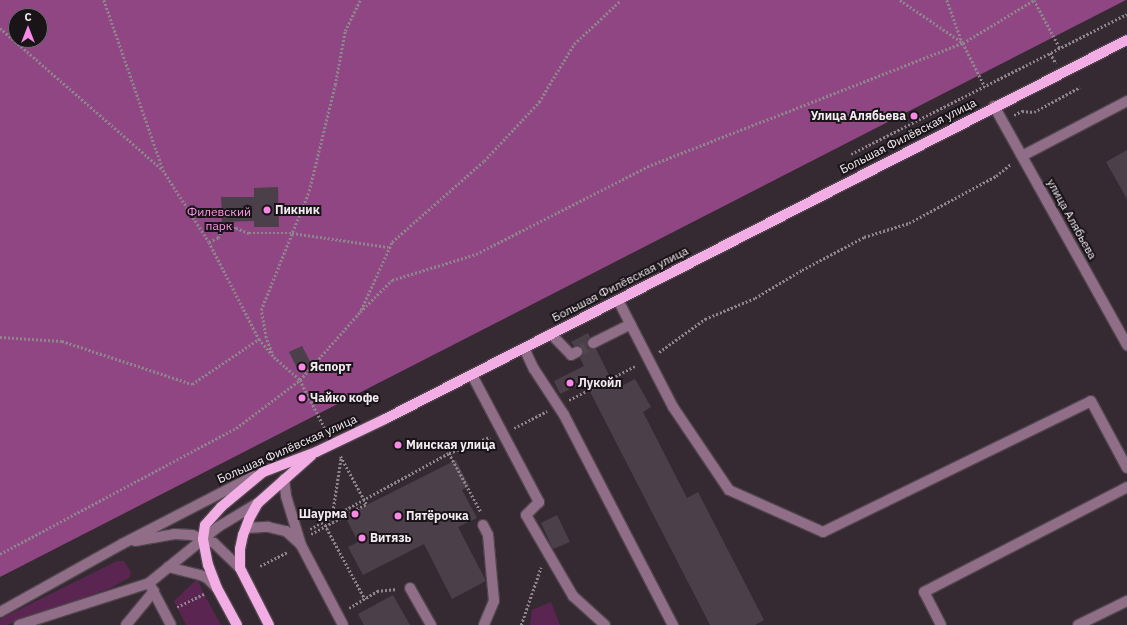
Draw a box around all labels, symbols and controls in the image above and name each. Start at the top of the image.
north arrow [8,8,48,48]
text: С [24,10,32,24]
street label: Большая Филёвская улица [837,95,979,177]
place label: Улица Алябьева [811,109,906,123]
marker: Улица Алябьева [909,111,919,121]
street label: улица Алябьева [1044,176,1100,262]
place label: Пикник [275,203,320,217]
park label: Филевский парк [187,205,251,233]
marker: Пикник [262,205,272,215]
street label: Большая Филёвская улица [549,243,691,325]
place label: Яспорт [310,360,351,374]
marker: Яспорт [297,362,307,372]
place label: Лукойл [578,376,622,390]
marker: Лукойл [565,378,575,388]
place label: Чайко кофе [310,391,379,405]
marker: Чайко кофе [297,393,307,403]
street label: Большая Филёвская улица [215,412,359,486]
place label: Минская улица [406,438,496,452]
marker: Минская улица [393,440,403,450]
place label: Шаурма [299,507,347,521]
marker: Шаурма [350,509,360,519]
place label: Пятёрочка [406,509,469,523]
marker: Пятёрочка [393,511,403,521]
place label: Витязь [370,531,411,545]
marker: Витязь [357,533,367,543]

